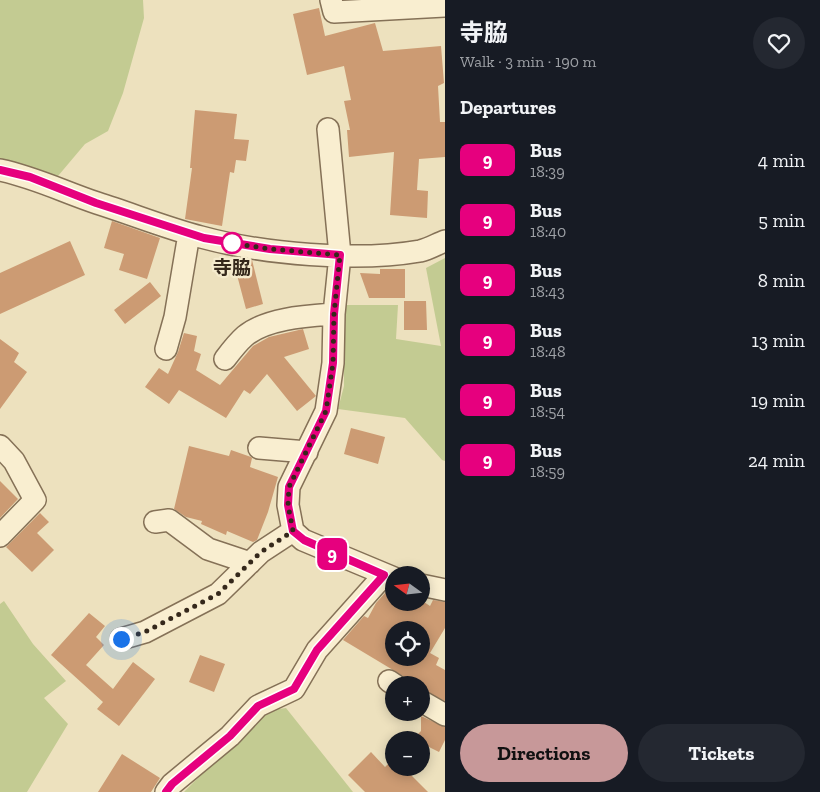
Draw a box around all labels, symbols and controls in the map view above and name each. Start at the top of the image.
button: heart [753,17,805,69]
text: 寺脇 [460,18,508,47]
text: Walk · 3 min · 190 m [460,52,596,71]
text: Departures [460,96,556,119]
text: Bus [530,139,562,162]
text: 9 [483,149,492,171]
text: 4 min [758,149,805,172]
text: 18:39 [530,162,565,181]
text: Bus [530,199,562,222]
text: 9 [483,209,492,231]
text: 5 min [758,209,805,232]
text: 18:40 [530,222,566,241]
marker: 寺脇 [221,232,243,254]
place label: 寺脇 [213,256,251,279]
text: Bus [530,259,562,282]
text: 9 [483,269,492,291]
text: 8 min [758,269,805,292]
text: 18:43 [530,282,565,301]
text: Bus [530,319,562,342]
text: 9 [483,329,492,351]
text: 13 min [751,329,805,352]
text: 18:48 [530,342,566,361]
text: Bus [530,379,562,402]
text: 9 [483,389,492,411]
text: 19 min [751,389,805,412]
text: 18:54 [530,402,565,421]
text: Bus [530,439,562,462]
text: 9 [483,449,492,471]
text: 24 min [748,449,805,472]
text: 18:59 [530,462,565,481]
line badge: 9 [316,538,348,570]
text: 9 [327,543,337,565]
north arrow [385,566,430,611]
map controls [385,566,430,776]
button: locate [385,621,430,666]
your location [109,627,134,652]
button: + [385,676,430,721]
button: Directions [460,724,628,782]
button: Tickets [638,724,805,782]
button: − [385,731,430,776]

